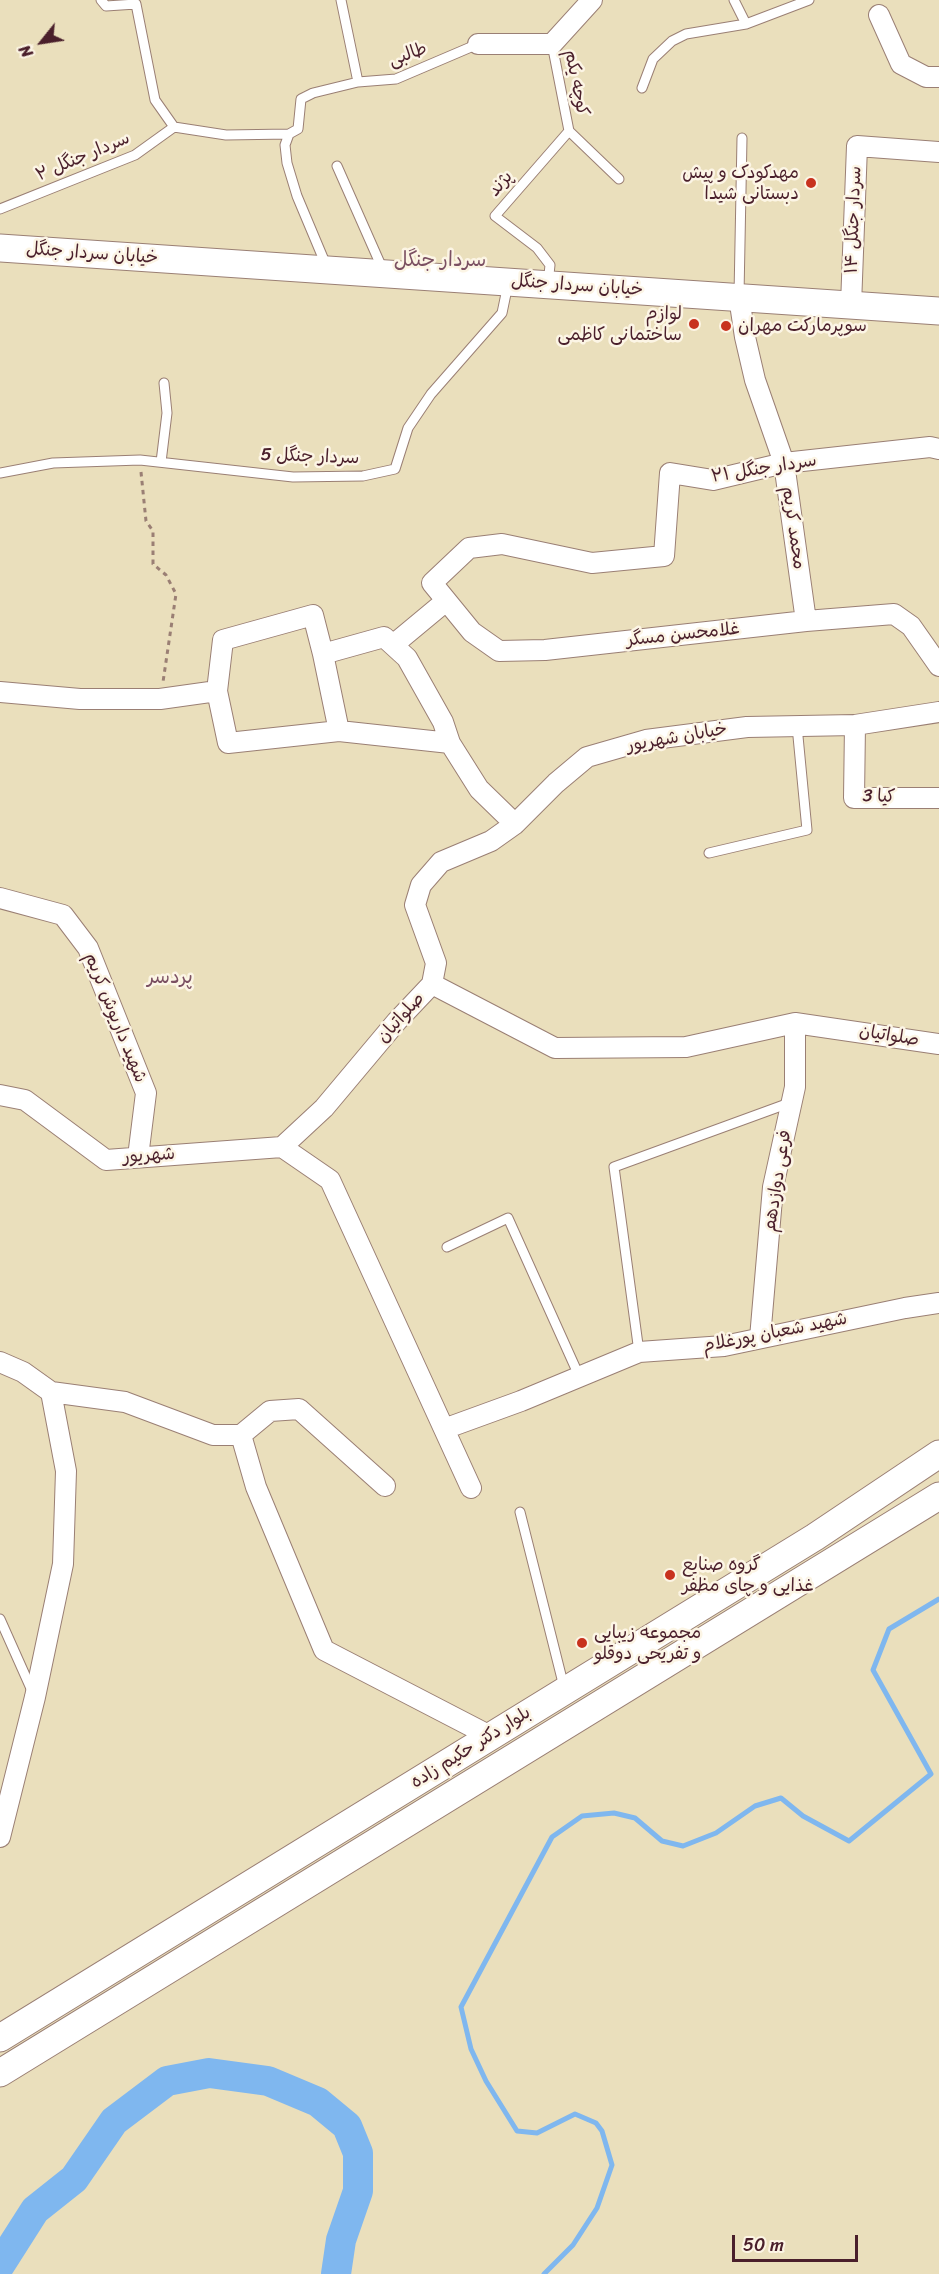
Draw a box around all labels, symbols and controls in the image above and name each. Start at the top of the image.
north arrow [12,12,72,72]
street label: طالبی [386,38,430,72]
text: N [11,39,41,63]
street label: کوچه یکم [559,48,593,118]
street label: سردار جنگل ۲ [33,128,133,186]
place label: مهدکودک و پیش دبستانی شیدا [682,162,799,204]
street label: سردار جنگل ۱۴ [841,166,867,274]
street label: پژند [484,167,518,201]
marker: مهدکودک و پیش دبستانی شیدا [804,176,818,190]
street label: خیابان سردار جنگل [25,239,159,269]
district label: سردار جنگل [394,249,486,273]
street label: خیابان سردار جنگل [510,271,644,301]
place label: لوازم ساختمانی کاظمی [557,303,682,346]
place label: سوپرمارکت مهران [738,315,867,337]
marker: لوازم ساختمانی کاظمی [687,317,701,331]
marker: سوپرمارکت مهران [719,319,733,333]
street label: سردار جنگل 5 [260,444,360,470]
street label: سردار جنگل ۲۱ [710,450,818,488]
street label: محمد کریم [776,485,810,571]
street label: غلامحسن مسگر [625,618,741,652]
street label: خیابان شهریور [625,719,729,757]
street label: کیا 3 [862,786,896,808]
street label: شهید داریوش کریم [79,950,151,1086]
district label: پردسر [147,966,193,990]
street label: صلواتیان [373,988,429,1048]
street label: صلواتیان [857,1021,921,1051]
street label: فرعی دوازدهم [759,1128,797,1234]
street label: شهریور [122,1143,176,1169]
street label: شهید شعبان پورغلام [701,1308,849,1358]
place label: گروه صنایع غذایی و چای مظفر [682,1554,814,1596]
marker: گروه صنایع غذایی و چای مظفر [663,1568,677,1582]
place label: مجموعه زیبایی و تفریحی دوقلو [594,1622,701,1664]
marker: مجموعه زیبایی و تفریحی دوقلو [575,1636,589,1650]
street label: بلوار دکتر حکیم زاده [407,1702,535,1794]
scale bar [735,2223,861,2261]
text: 50 m [743,2229,784,2261]

